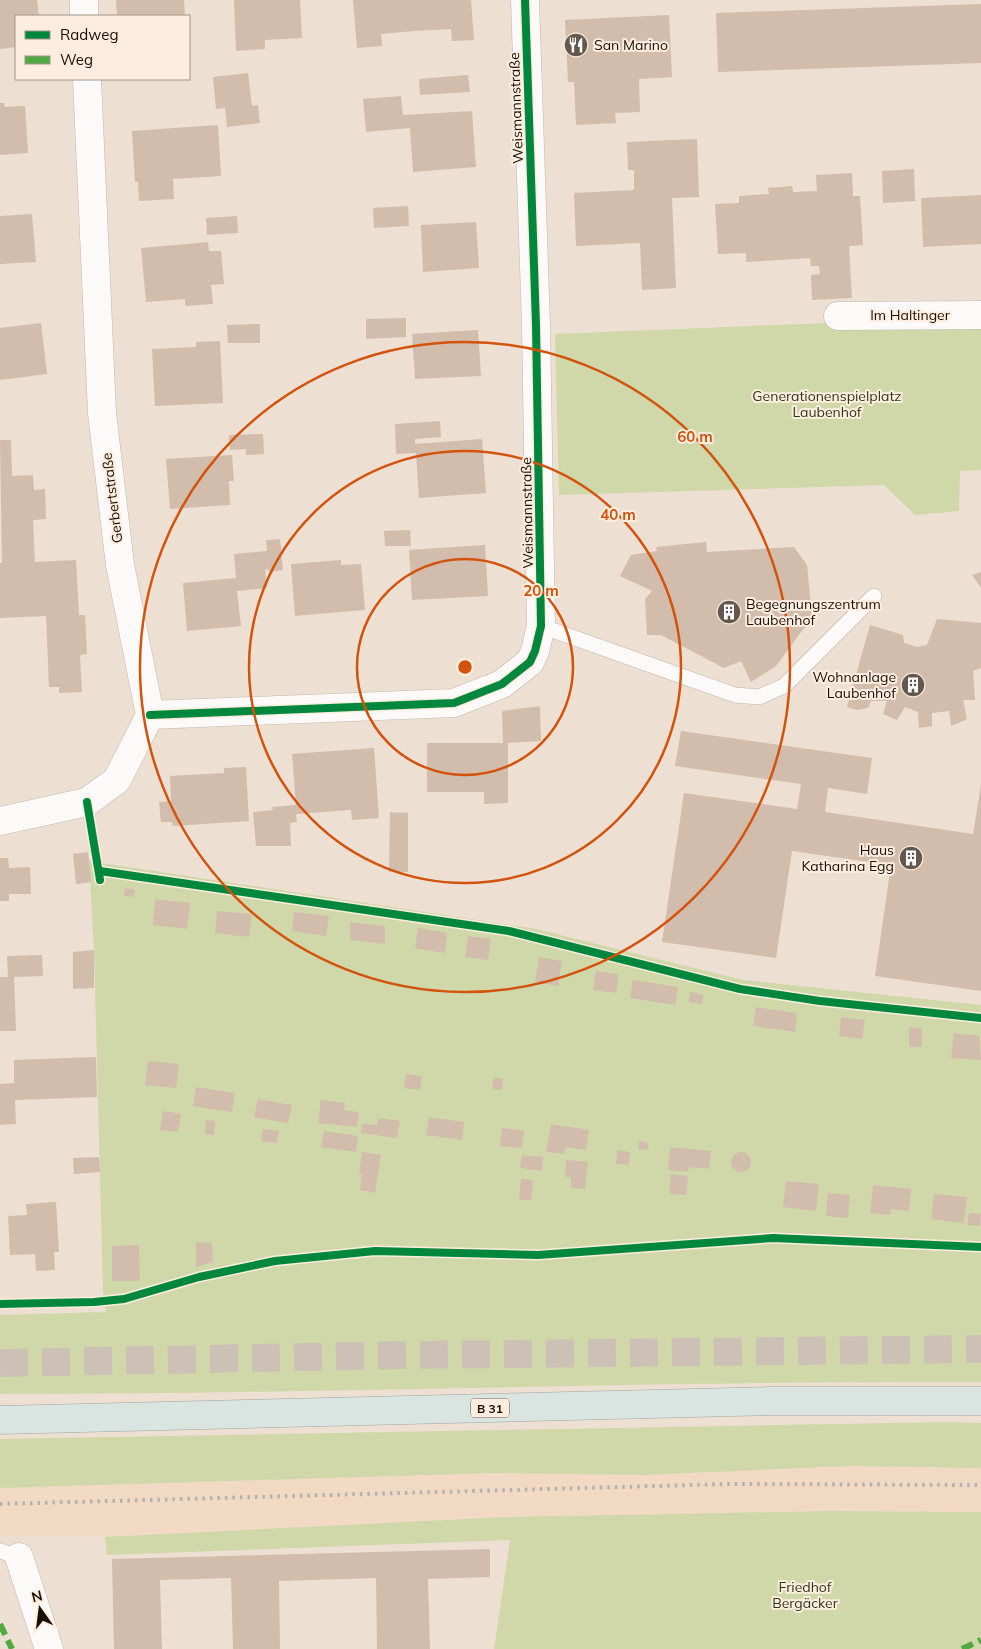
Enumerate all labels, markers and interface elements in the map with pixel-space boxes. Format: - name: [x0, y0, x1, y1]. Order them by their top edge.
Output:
- legend: [15, 15, 190, 80]
- text: Radweg: [60, 25, 118, 44]
- restaurant icon: San Marino: [563, 32, 589, 58]
- place label: San Marino: [594, 36, 668, 54]
- text: Weg: [60, 50, 93, 69]
- street label: Weismannstraße: [505, 52, 527, 164]
- street label: Im Haltinger: [870, 306, 951, 324]
- park label: Generationenspielplatz Laubenhof: [752, 387, 902, 421]
- text: 60 m: [677, 427, 713, 446]
- street label: Gerbertstraße: [98, 452, 126, 544]
- street label: Weismannstraße: [517, 457, 537, 569]
- text: 40 m: [600, 505, 636, 524]
- text: 20 m: [523, 581, 559, 600]
- place label: Begegnungszentrum Laubenhof: [746, 595, 881, 629]
- building icon: Begegnungszentrum Laubenhof: [716, 599, 742, 625]
- centre of rings: [456, 658, 474, 676]
- place label: Wohnanlage Laubenhof: [812, 668, 896, 702]
- building icon: Wohnanlage Laubenhof: [900, 672, 926, 698]
- place label: Haus Katharina Egg: [801, 841, 894, 875]
- building icon: Haus Katharina Egg: [898, 845, 924, 871]
- road number: B 31: [471, 1399, 509, 1418]
- park label: Friedhof Bergäcker: [772, 1578, 839, 1612]
- north arrow: [15, 1584, 65, 1634]
- text: N: [30, 1586, 44, 1606]

